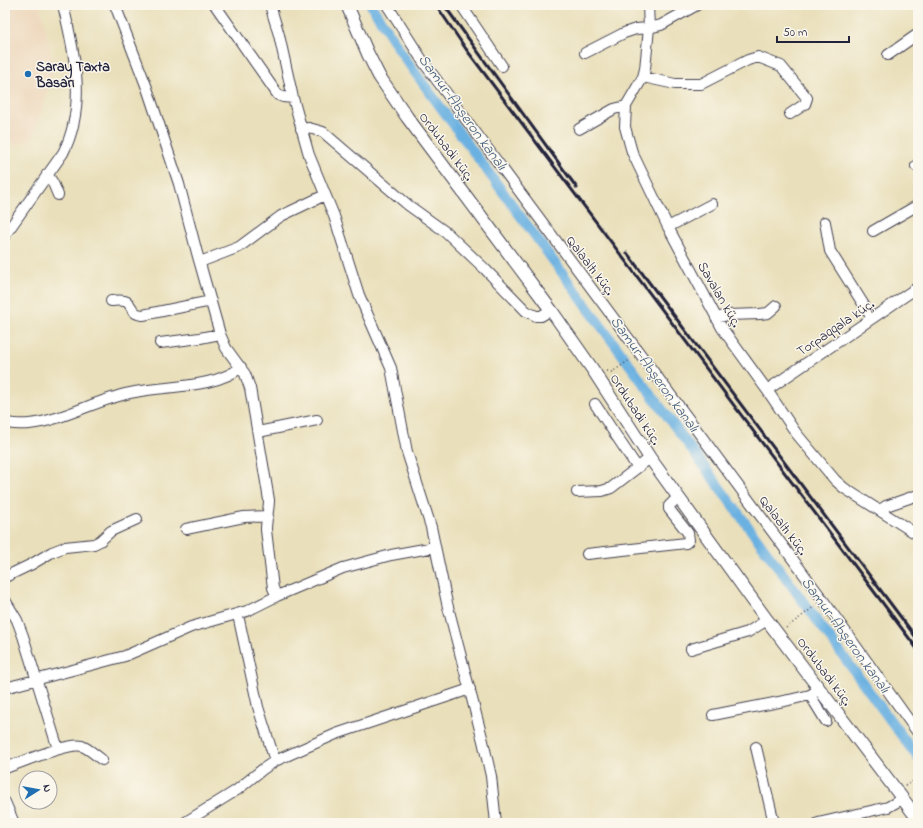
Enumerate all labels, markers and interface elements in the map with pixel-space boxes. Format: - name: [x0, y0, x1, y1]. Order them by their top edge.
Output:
- scale bar: [777, 18, 849, 44]
- text: 50 m: [783, 24, 807, 42]
- water label: Samur-Abşeron kanalı: [413, 50, 512, 175]
- place label: Saray Taxta Basarı: [35, 57, 110, 94]
- marker: Saray Taxta Basarı: [23, 69, 33, 79]
- street label: Ordubadi küç.: [413, 108, 479, 186]
- street label: Qalaaltı küç.: [560, 232, 619, 300]
- street label: Savalan küç.: [691, 258, 746, 332]
- street label: Torpaqqala küç.: [793, 294, 879, 362]
- water label: Samur-Abşeron kanalı: [605, 312, 704, 437]
- street label: Ordubadi küç.: [604, 370, 666, 450]
- street label: Qalaaltı küç.: [753, 492, 812, 560]
- water label: Samur-Abşeron kanalı: [796, 573, 895, 698]
- street label: Ordubadi küç.: [791, 633, 857, 711]
- north arrow: [18, 770, 58, 810]
- text: N: [38, 783, 55, 793]

